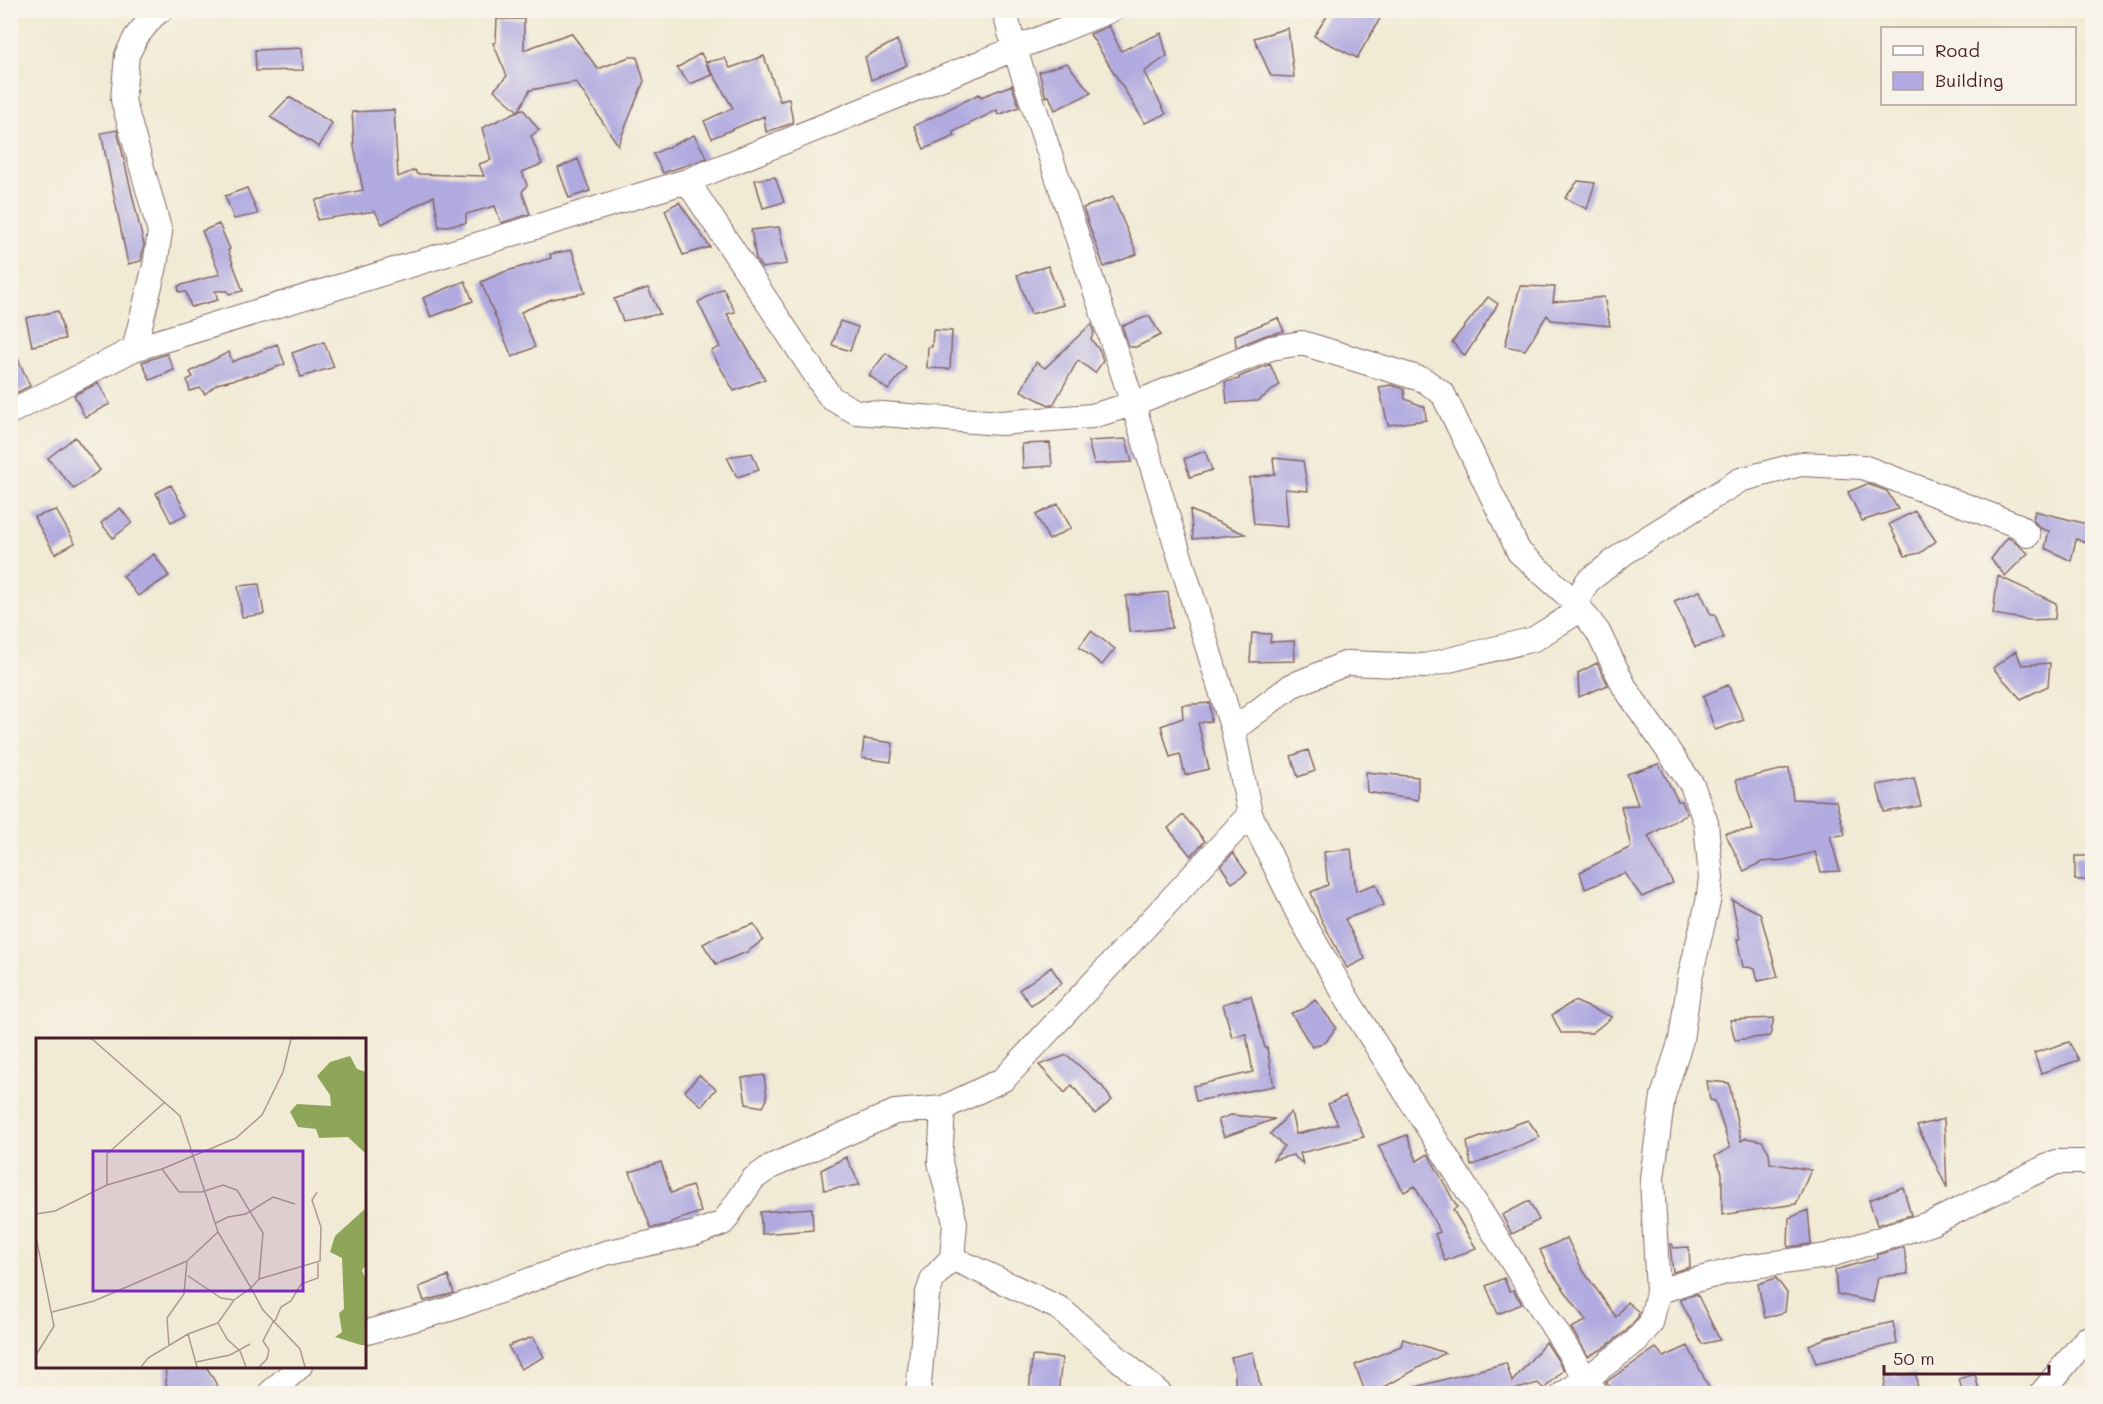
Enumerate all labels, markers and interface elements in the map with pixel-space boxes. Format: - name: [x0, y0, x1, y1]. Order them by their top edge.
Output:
- legend: [1881, 27, 2076, 105]
- text: Road: [1935, 38, 1980, 62]
- text: Building: [1935, 68, 2003, 92]
- inset map: [36, 1038, 366, 1368]
- scale bar: [1884, 1338, 2049, 1376]
- text: 50 m: [1893, 1346, 1935, 1370]

